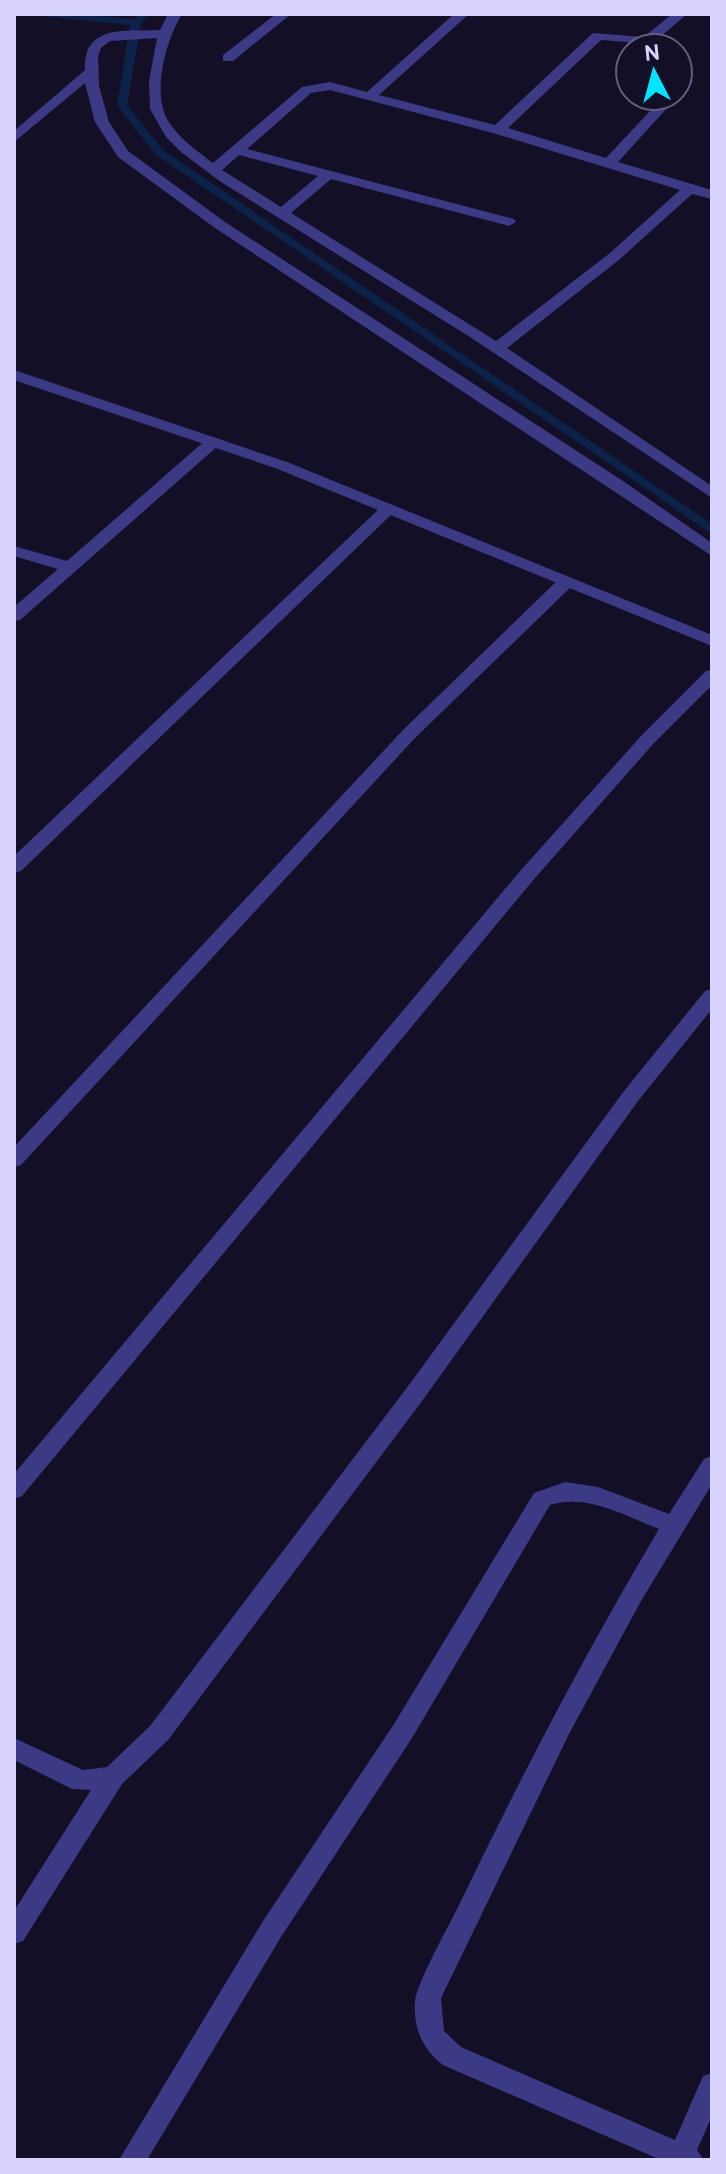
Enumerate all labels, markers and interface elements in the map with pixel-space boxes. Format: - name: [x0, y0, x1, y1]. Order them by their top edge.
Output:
- north arrow: [614, 32, 694, 112]
- text: N: [643, 40, 661, 69]

